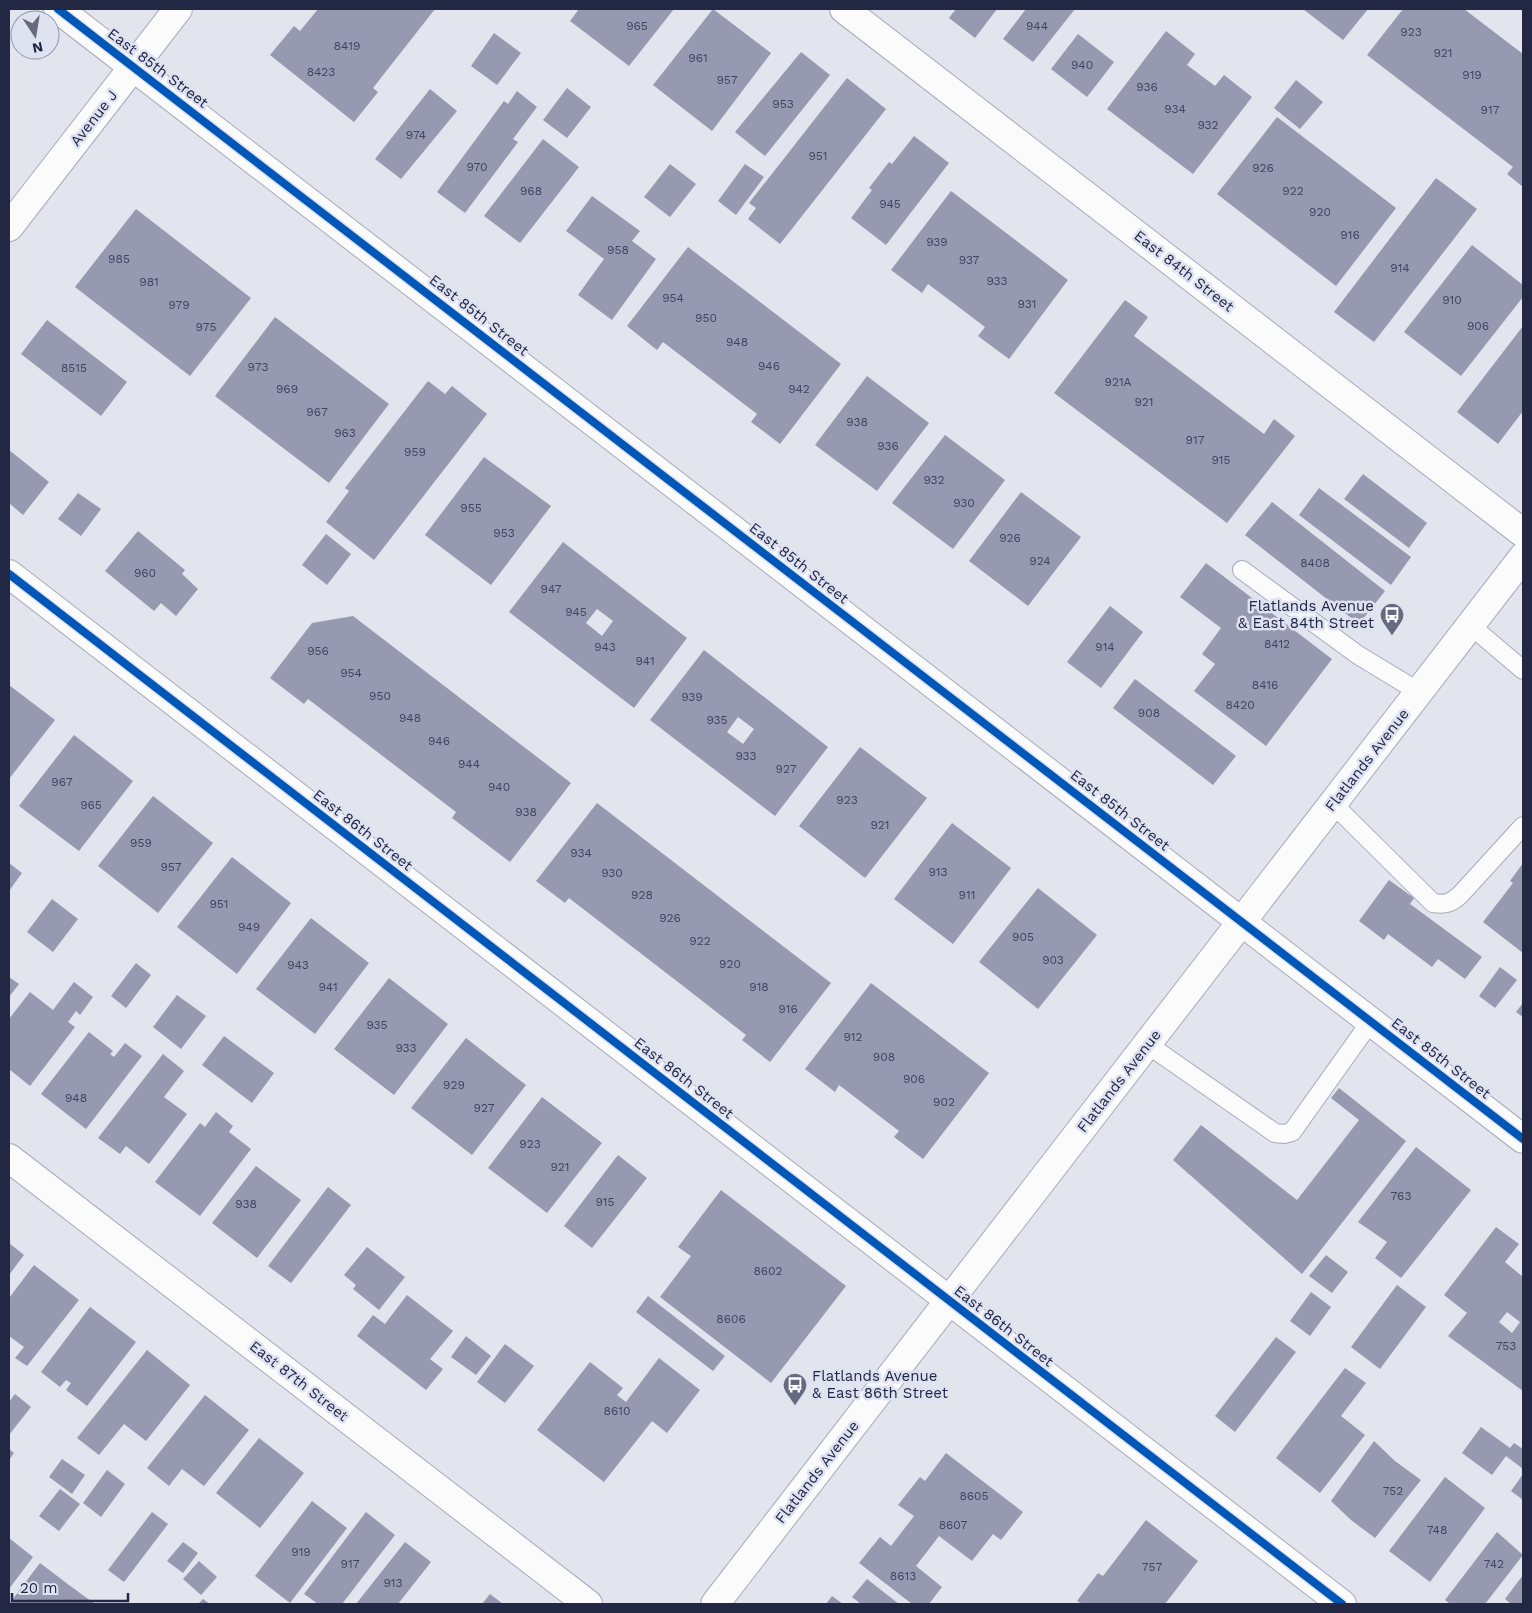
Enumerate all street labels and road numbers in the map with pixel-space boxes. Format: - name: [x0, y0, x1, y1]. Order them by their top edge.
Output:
- street label: East 85th Street: [104, 24, 212, 112]
- street label: Avenue J: [66, 86, 122, 150]
- street label: East 84th Street: [1131, 226, 1238, 316]
- street label: East 85th Street: [426, 271, 533, 360]
- street label: East 85th Street: [746, 519, 853, 608]
- street label: Flatlands Avenue: [1321, 705, 1413, 815]
- street label: East 85th Street: [1067, 766, 1174, 855]
- street label: East 86th Street: [310, 785, 417, 875]
- street label: East 85th Street: [1388, 1014, 1495, 1103]
- street label: Flatlands Avenue: [1073, 1026, 1165, 1136]
- street label: East 86th Street: [631, 1033, 738, 1123]
- street label: East 86th Street: [951, 1281, 1058, 1371]
- street label: East 87th Street: [246, 1337, 352, 1426]
- street label: Flatlands Avenue: [771, 1417, 863, 1527]

